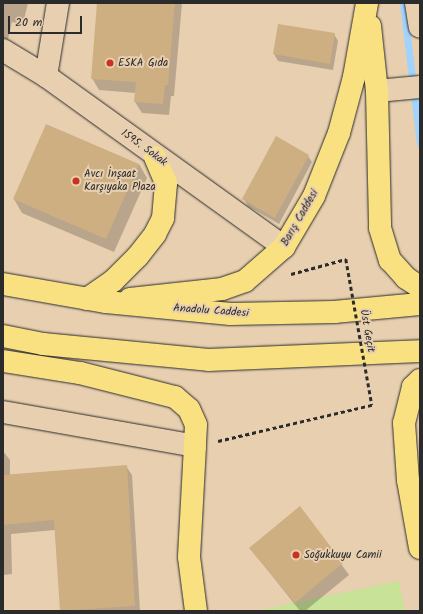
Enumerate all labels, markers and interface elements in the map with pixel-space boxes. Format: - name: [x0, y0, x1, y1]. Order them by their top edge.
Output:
- scale bar: [10, 8, 84, 34]
- text: 20 m: [15, 13, 42, 32]
- place label: ESKA Gıda: [118, 56, 168, 70]
- marker: ESKA Gıda: [105, 58, 115, 68]
- street label: 1595. Sokak: [118, 127, 170, 169]
- place label: Avcı İnşaat Karşıyaka Plaza: [84, 168, 156, 194]
- marker: Avcı İnşaat Karşıyaka Plaza: [71, 176, 81, 186]
- street label: Barış Caddesi: [279, 188, 321, 248]
- street label: Anadolu Caddesi: [173, 302, 249, 320]
- street label: Üst Geçit: [357, 309, 377, 353]
- place label: Soğukkuyu Camii: [304, 548, 382, 562]
- marker: Soğukkuyu Camii: [291, 550, 301, 560]

